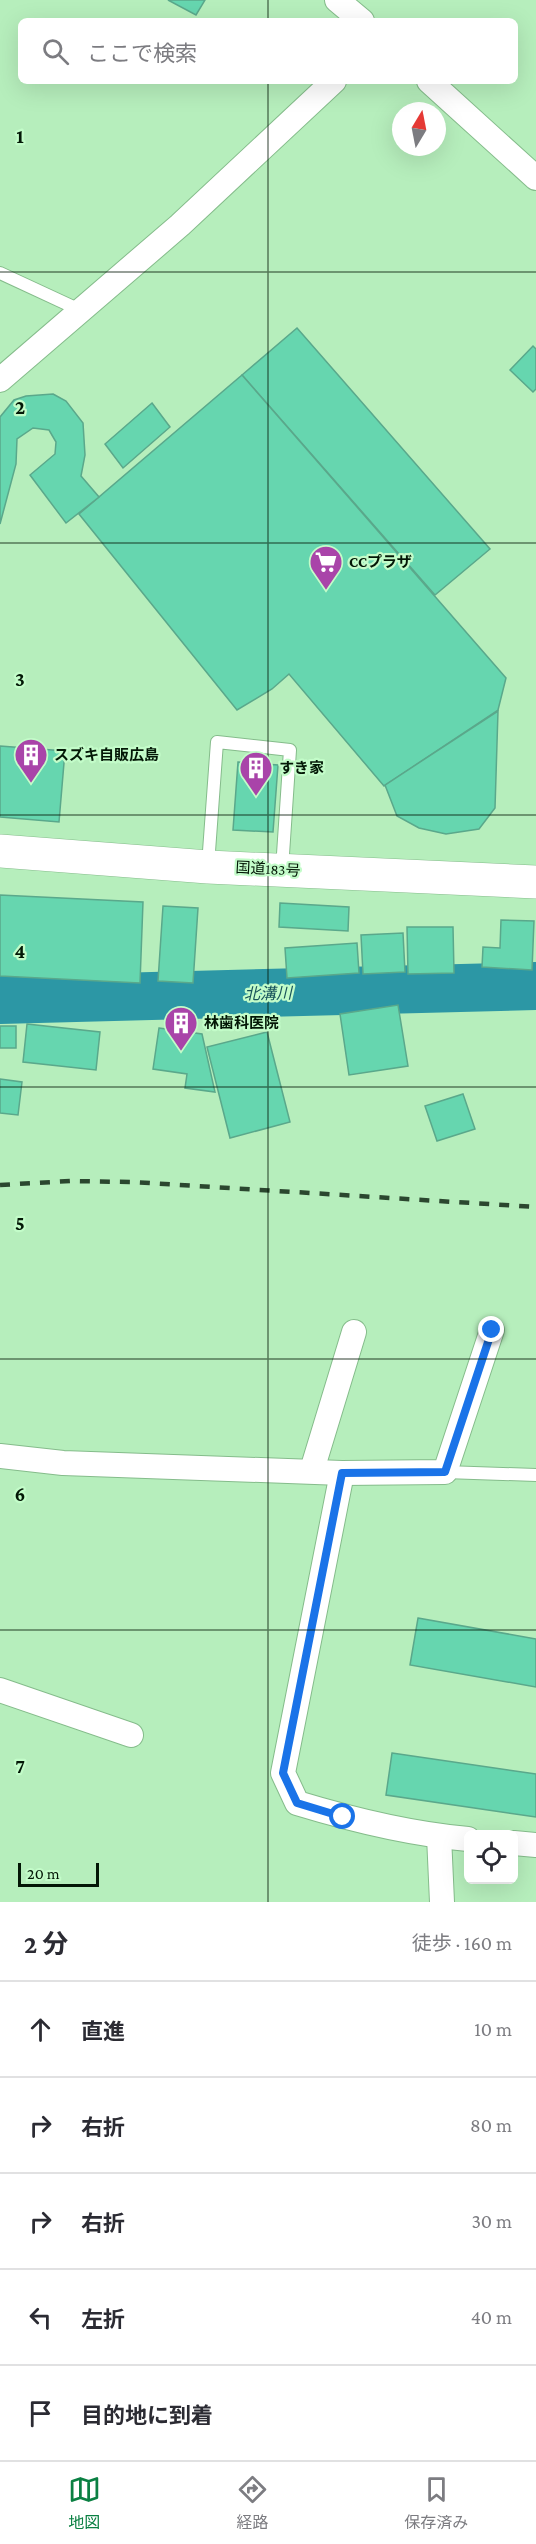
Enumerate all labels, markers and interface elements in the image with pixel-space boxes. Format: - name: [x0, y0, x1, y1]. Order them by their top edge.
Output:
- search box: [18, 18, 518, 84]
- icon: search: [39, 35, 72, 68]
- text: ここで検索: [87, 41, 197, 66]
- north arrow: [392, 102, 446, 156]
- text: 1: [16, 125, 24, 147]
- text: 2: [15, 396, 25, 418]
- supermarket icon: CCプラザ: [308, 544, 344, 591]
- place label: CCプラザ: [349, 554, 412, 570]
- text: 3: [15, 668, 25, 690]
- building icon: スズキ自販広島: [13, 737, 49, 784]
- place label: スズキ自販広島: [54, 746, 159, 763]
- building icon: すき家: [238, 750, 274, 797]
- place label: すき家: [279, 760, 324, 776]
- street label: 国道183号: [235, 859, 301, 879]
- text: 4: [15, 940, 26, 962]
- water label: 北溝川: [244, 985, 294, 1002]
- building icon: 林歯科医院: [163, 1005, 199, 1052]
- place label: 林歯科医院: [204, 1015, 279, 1031]
- text: 5: [15, 1212, 25, 1234]
- route end: [478, 1316, 504, 1342]
- text: 6: [15, 1483, 25, 1505]
- text: 7: [15, 1755, 25, 1777]
- route start: [329, 1803, 355, 1829]
- map controls: [464, 1830, 518, 1884]
- button: locate: [464, 1830, 518, 1884]
- scale bar: [18, 1860, 99, 1888]
- text: 20 m: [27, 1865, 60, 1882]
- text: 2 分: [24, 1930, 68, 1959]
- text: 徒歩 · 160 m: [412, 1932, 512, 1954]
- icon: ahead: [24, 2013, 57, 2046]
- text: 10 m: [474, 2018, 512, 2040]
- text: 直進: [81, 2019, 125, 2044]
- icon: right: [24, 2109, 57, 2142]
- text: 80 m: [470, 2114, 512, 2136]
- text: 右折: [81, 2115, 125, 2140]
- icon: right: [24, 2205, 57, 2238]
- text: 30 m: [471, 2210, 512, 2232]
- text: 右折: [81, 2211, 125, 2236]
- icon: left: [24, 2301, 57, 2334]
- text: 40 m: [471, 2306, 512, 2328]
- text: 左折: [81, 2307, 125, 2332]
- icon: arrive: [24, 2397, 57, 2430]
- text: 目的地に到着: [81, 2403, 213, 2428]
- tab: 地図: [68, 2473, 101, 2533]
- tab: 経路: [236, 2473, 269, 2533]
- tab: 保存済み: [404, 2473, 468, 2533]

